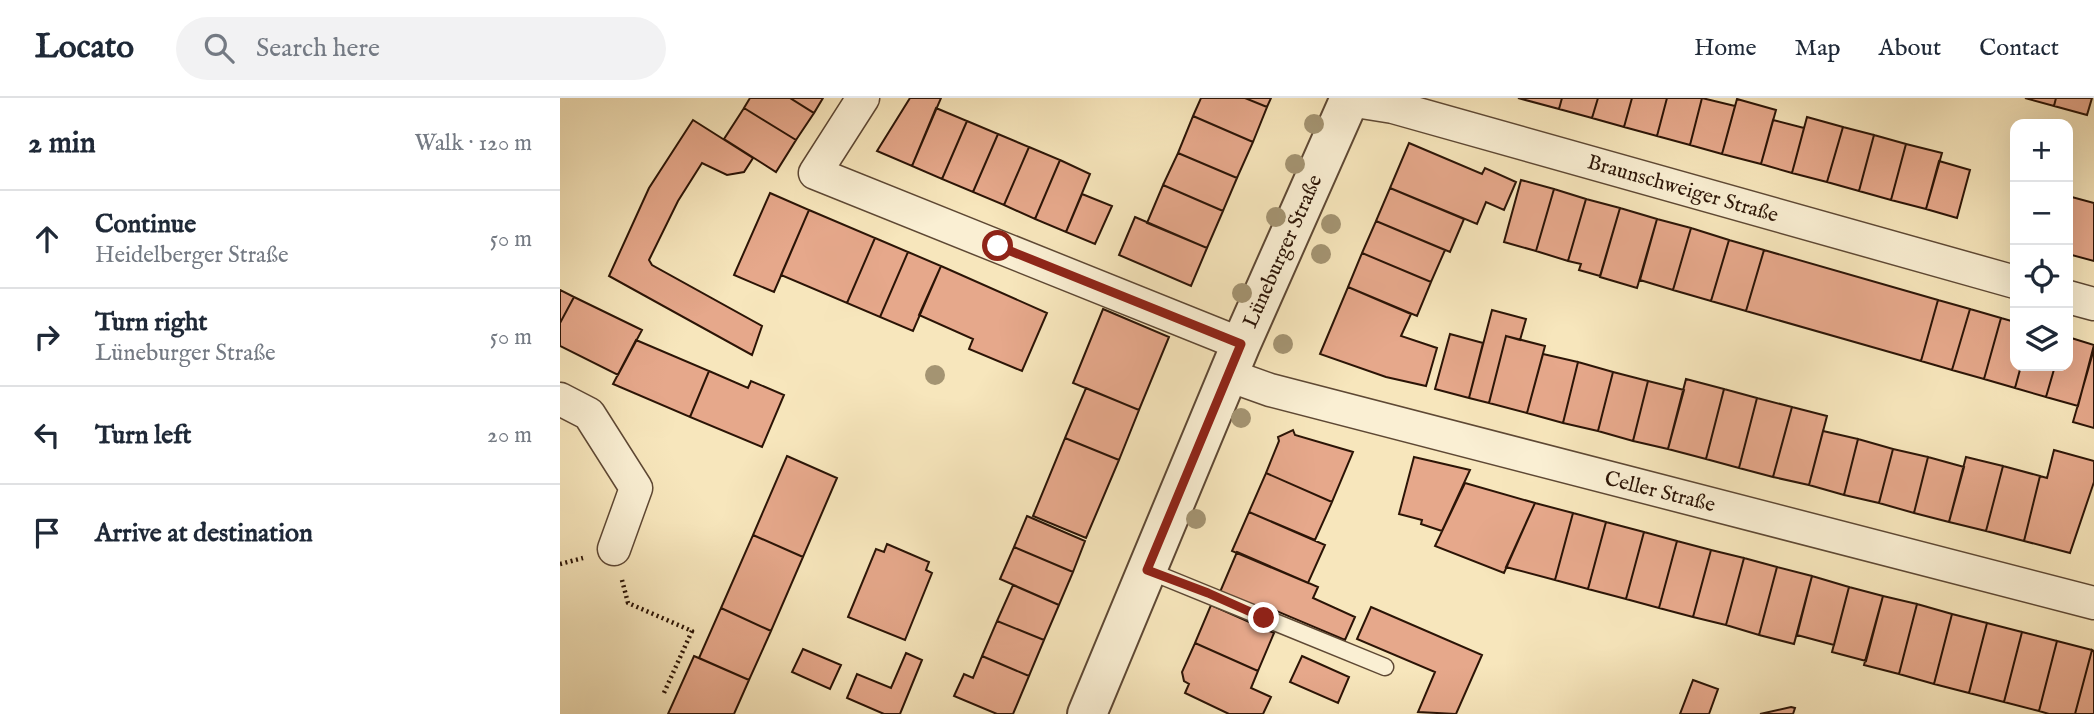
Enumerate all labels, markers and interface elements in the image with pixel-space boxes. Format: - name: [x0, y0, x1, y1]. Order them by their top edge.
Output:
- search box: [176, 17, 666, 80]
- text: Locato: [35, 27, 134, 69]
- icon: search: [200, 29, 238, 67]
- text: Search here: [256, 32, 380, 65]
- text: Home: [1694, 33, 1757, 64]
- text: Map: [1795, 33, 1841, 64]
- text: About: [1879, 33, 1941, 64]
- text: Contact: [1979, 33, 2059, 64]
- map controls: [2010, 119, 2073, 371]
- button: +: [2010, 119, 2073, 182]
- text: 2 min: [28, 125, 96, 163]
- text: Walk · 120 m: [414, 129, 532, 158]
- street label: Braunschweiger Straße: [1584, 149, 1782, 230]
- street label: Lüneburger Straße: [1237, 170, 1329, 332]
- button: −: [2010, 182, 2073, 245]
- text: Continue: [95, 208, 196, 241]
- icon: ahead: [28, 220, 66, 258]
- text: 50 m: [490, 225, 532, 254]
- route start: [982, 230, 1013, 261]
- text: Heidelberger Straße: [95, 241, 288, 270]
- button: locate: [2010, 245, 2073, 308]
- text: Turn right: [95, 306, 208, 339]
- button: layers: [2010, 308, 2073, 371]
- icon: right: [28, 318, 66, 356]
- text: 50 m: [490, 323, 532, 352]
- text: Lüneburger Straße: [95, 339, 276, 368]
- icon: left: [28, 416, 66, 454]
- text: Turn left: [95, 419, 192, 452]
- text: 20 m: [487, 421, 532, 450]
- street label: Celler Straße: [1601, 466, 1718, 519]
- icon: arrive: [28, 514, 66, 552]
- text: Arrive at destination: [95, 517, 313, 550]
- route end: [1248, 602, 1279, 633]

